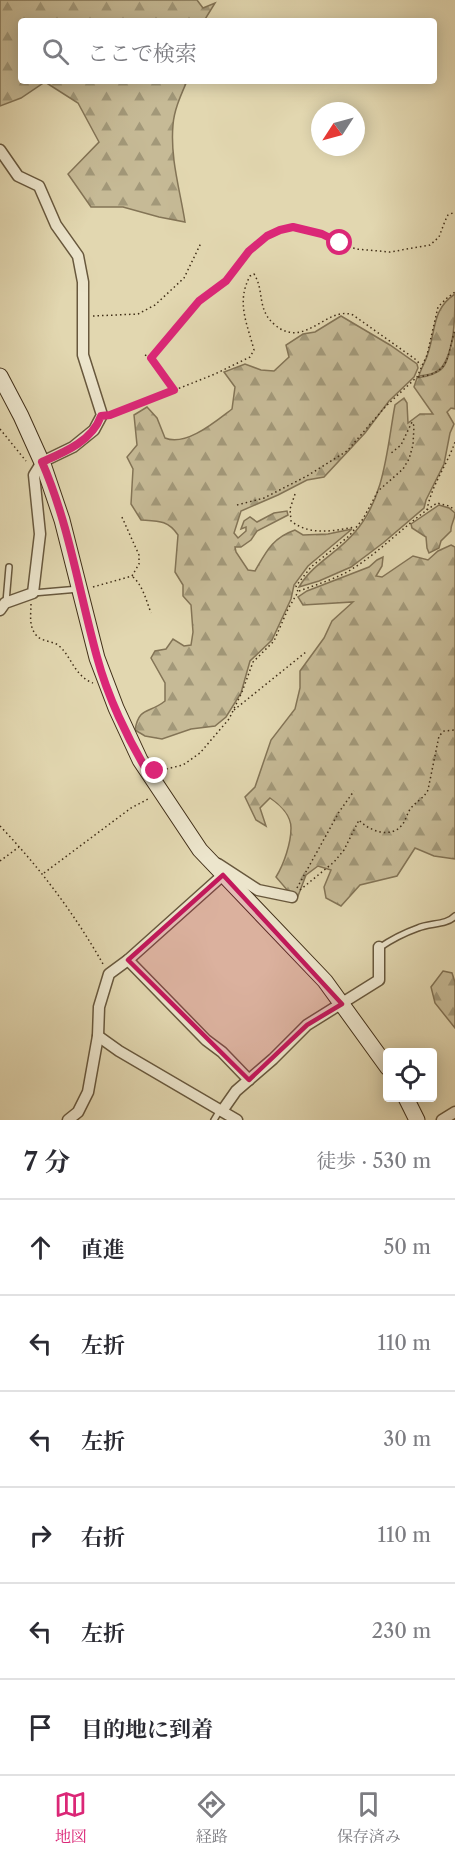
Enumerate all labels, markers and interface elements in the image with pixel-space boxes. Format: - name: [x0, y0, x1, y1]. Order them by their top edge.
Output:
- search box: [18, 18, 437, 84]
- icon: search: [39, 35, 72, 68]
- text: ここで検索: [87, 40, 197, 67]
- north arrow: [311, 102, 365, 156]
- route start: [326, 229, 352, 255]
- route end: [141, 757, 167, 783]
- map controls: [383, 1048, 437, 1102]
- button: locate: [383, 1048, 437, 1102]
- text: 7 分: [24, 1146, 70, 1178]
- text: 徒歩 · 530 m: [316, 1149, 431, 1173]
- icon: ahead: [24, 1231, 57, 1264]
- text: 50 m: [384, 1235, 431, 1259]
- text: 直進: [81, 1236, 125, 1263]
- icon: left: [24, 1327, 57, 1360]
- text: 110 m: [378, 1331, 431, 1355]
- text: 左折: [81, 1332, 125, 1359]
- icon: left: [24, 1423, 57, 1456]
- text: 30 m: [383, 1427, 431, 1451]
- text: 左折: [81, 1428, 125, 1455]
- icon: right: [24, 1519, 57, 1552]
- text: 110 m: [378, 1523, 431, 1547]
- text: 右折: [81, 1524, 125, 1551]
- icon: left: [24, 1615, 57, 1648]
- text: 230 m: [372, 1619, 431, 1643]
- text: 左折: [81, 1620, 125, 1647]
- icon: arrive: [24, 1711, 57, 1744]
- text: 目的地に到着: [81, 1716, 213, 1743]
- tab: 地図: [54, 1788, 87, 1847]
- tab: 経路: [195, 1788, 228, 1847]
- tab: 保存済み: [337, 1788, 401, 1847]

